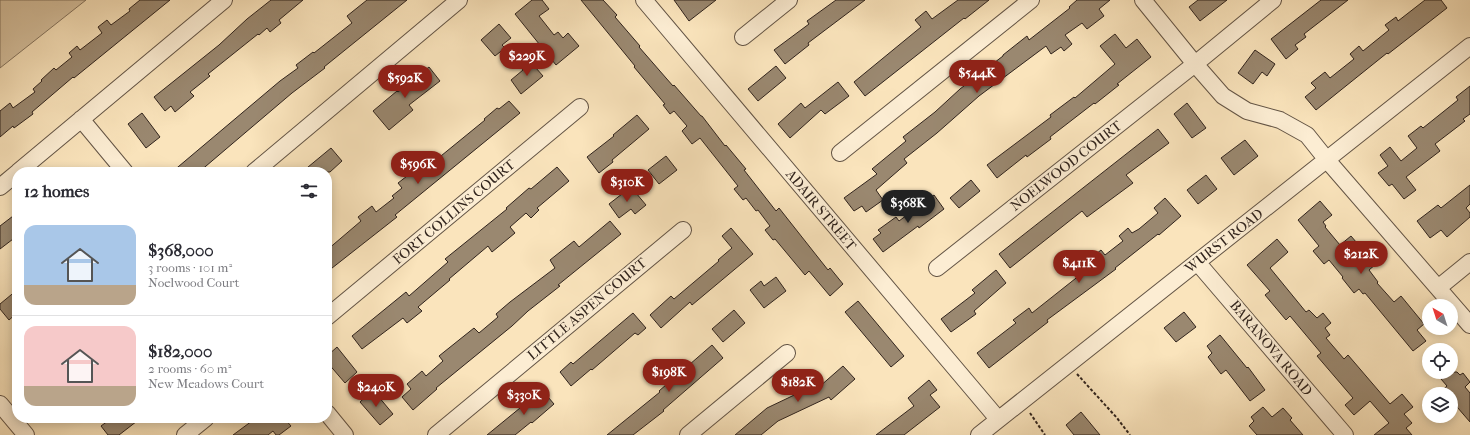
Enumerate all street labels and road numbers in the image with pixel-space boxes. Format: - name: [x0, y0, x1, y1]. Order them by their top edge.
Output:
- street label: NOELWOOD COURT: [1007, 117, 1126, 215]
- street label: FORT COLLINS COURT: [389, 156, 519, 268]
- street label: ADAIR STREET: [782, 165, 860, 254]
- street label: WURST ROAD: [1181, 205, 1267, 277]
- street label: LITTLE ASPEN COURT: [524, 254, 650, 364]
- street label: BARANOVA ROAD: [1226, 297, 1316, 399]

